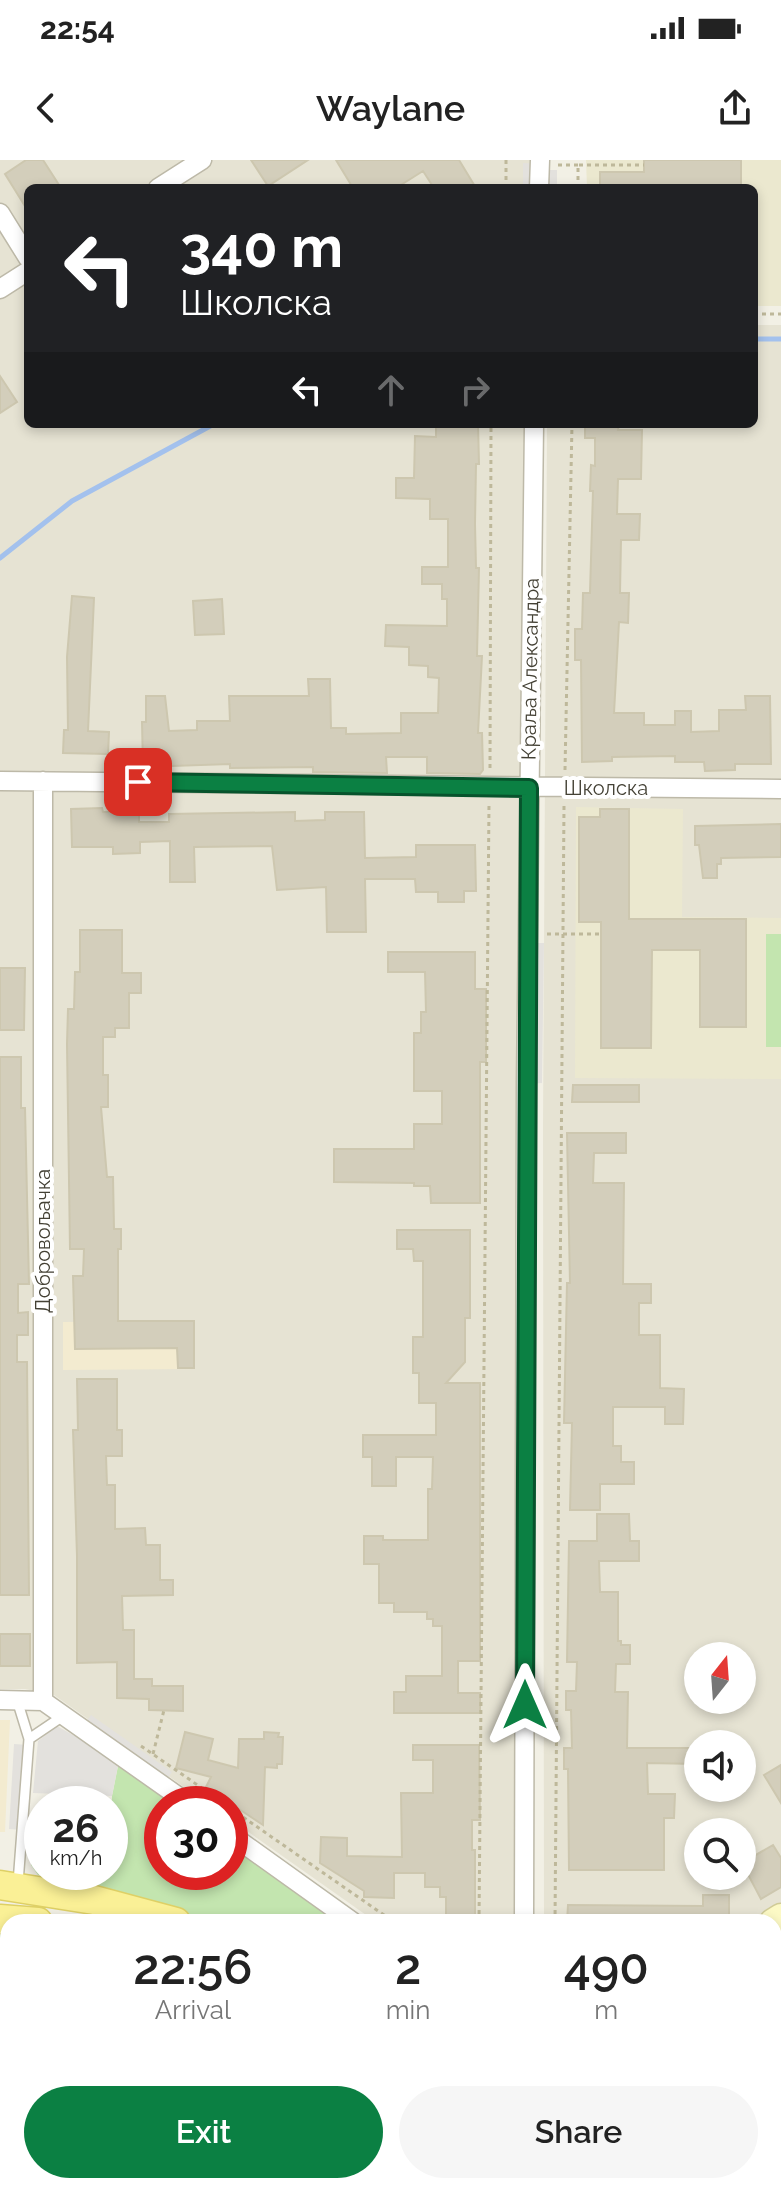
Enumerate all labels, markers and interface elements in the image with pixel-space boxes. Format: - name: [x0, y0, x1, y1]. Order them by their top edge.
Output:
- text: 22:54: [40, 11, 115, 46]
- icon: back: [24, 86, 68, 130]
- icon: share: [713, 86, 757, 130]
- text: Waylane: [316, 87, 465, 129]
- text: 340 m: [180, 214, 343, 280]
- icon: left: [48, 216, 152, 320]
- text: Школска: [180, 281, 332, 323]
- icon: left: [285, 368, 329, 412]
- icon: ahead: [369, 368, 413, 412]
- icon: right: [453, 368, 497, 412]
- street label: Краља Александра: [516, 578, 544, 760]
- pin: [104, 748, 172, 816]
- icon: arrive: [116, 760, 160, 804]
- street label: Школска: [564, 776, 648, 800]
- street label: Добровољачка: [31, 1169, 55, 1313]
- north arrow: [684, 1642, 756, 1714]
- map controls: [684, 1642, 756, 1890]
- position arrow: [483, 1663, 567, 1747]
- button: sound: [684, 1730, 756, 1802]
- speed limit sign: 30: [144, 1786, 248, 1890]
- text: 26: [53, 1804, 99, 1851]
- button: search: [684, 1818, 756, 1890]
- text: km/h: [50, 1846, 102, 1870]
- text: 22:56: [133, 1939, 252, 1995]
- text: 2: [395, 1939, 421, 1995]
- text: 490: [564, 1939, 649, 1995]
- text: Arrival: [155, 1995, 231, 2025]
- text: min: [386, 1995, 430, 2025]
- text: m: [594, 1995, 618, 2025]
- button: Exit: [24, 2086, 383, 2178]
- button: Share: [399, 2086, 758, 2178]

